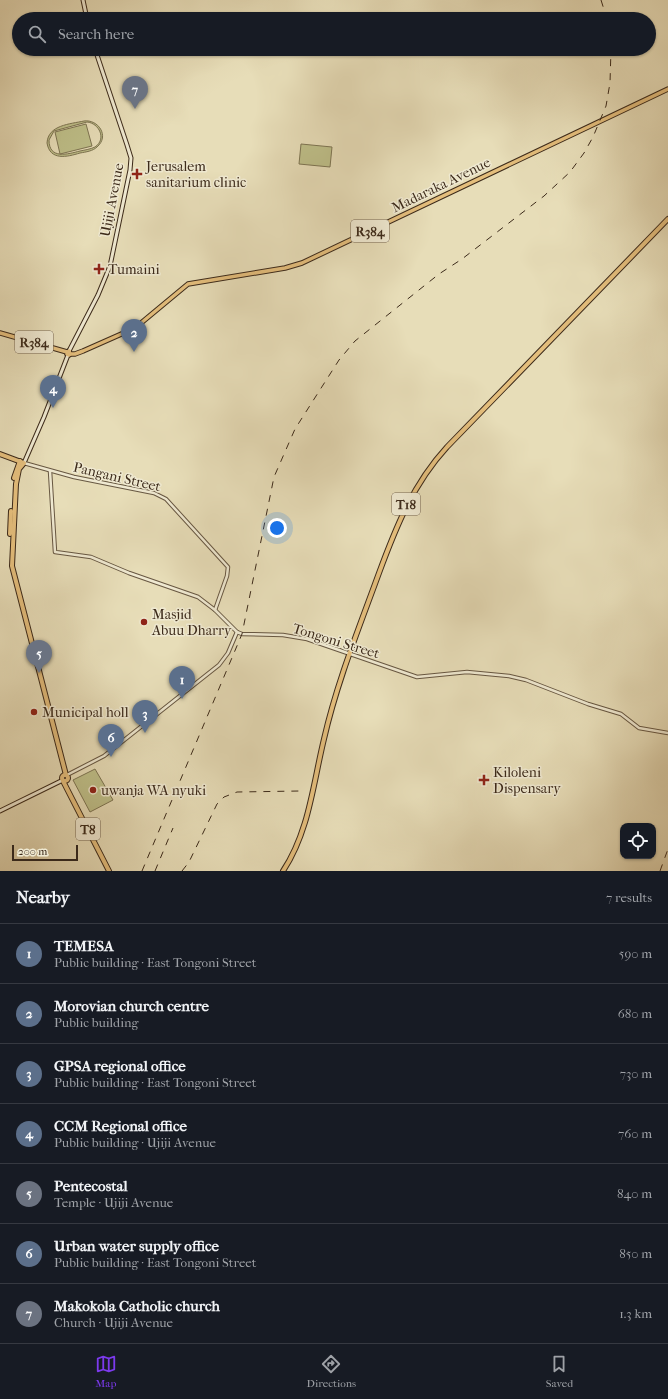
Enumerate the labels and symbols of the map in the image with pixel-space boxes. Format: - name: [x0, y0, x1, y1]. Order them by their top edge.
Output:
- pin: 7: [122, 76, 148, 109]
- street label: Madaraka Avenue: [389, 154, 493, 216]
- place label: Jerusalem sanitarium clinic: [145, 158, 246, 191]
- street label: Ujiji Avenue: [97, 162, 127, 238]
- marker: Jerusalem sanitarium clinic: [131, 168, 143, 180]
- road number: R384: [351, 220, 389, 242]
- place label: Tumaini: [108, 261, 160, 278]
- marker: Tumaini: [93, 263, 105, 275]
- pin: 2: [121, 319, 147, 352]
- road number: R384: [15, 331, 53, 353]
- pin: 4: [40, 375, 66, 408]
- street label: Pangani Street: [72, 459, 162, 495]
- road number: T18: [392, 493, 420, 515]
- your location: [267, 518, 287, 538]
- place label: Masjid Abuu Dharry: [151, 606, 232, 639]
- marker: Masjid Abuu Dharry: [139, 617, 149, 627]
- street label: Tongoni Street: [291, 620, 381, 662]
- pin: 5: [26, 640, 52, 673]
- pin: 1: [169, 666, 195, 699]
- pin: 3: [132, 700, 158, 733]
- place label: Municipal holl: [42, 704, 129, 721]
- marker: Municipal holl: [29, 707, 39, 717]
- pin: 6: [98, 724, 124, 757]
- place label: Kiloleni Dispensary: [493, 764, 561, 797]
- marker: Kiloleni Dispensary: [478, 774, 490, 786]
- place label: uwanja WA nyuki: [100, 782, 206, 799]
- marker: uwanja WA nyuki: [88, 785, 98, 795]
- road number: T8: [76, 818, 100, 840]
- scale bar: [12, 843, 78, 862]

